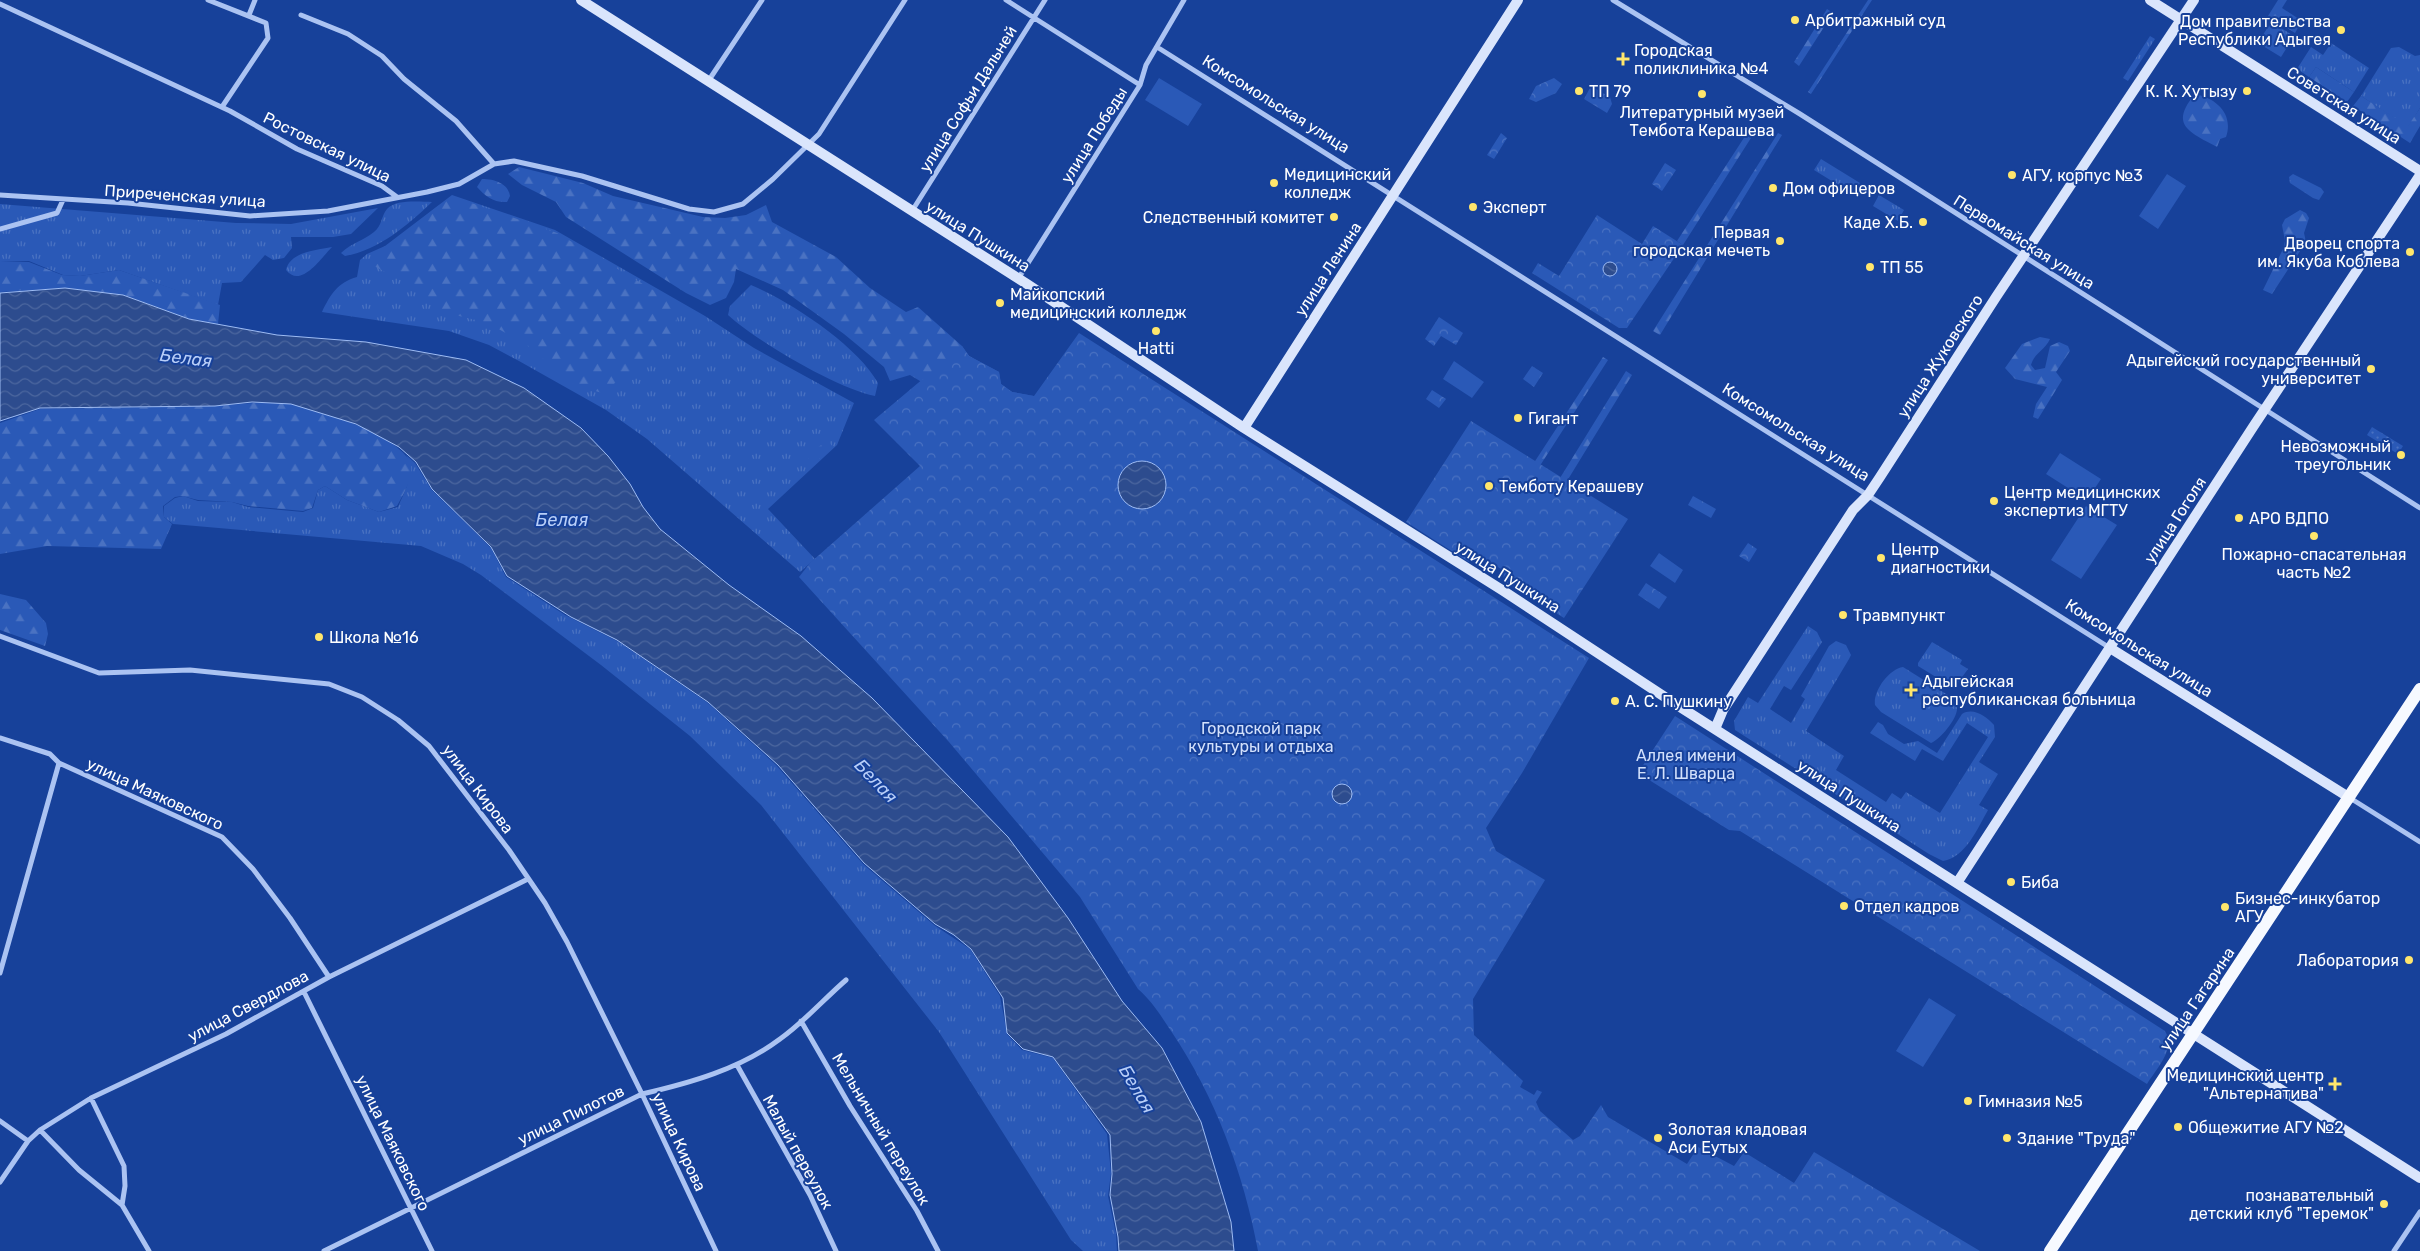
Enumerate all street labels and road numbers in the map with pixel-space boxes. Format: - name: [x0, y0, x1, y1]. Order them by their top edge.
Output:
- street label: улица Софьи Дальней: [915, 22, 1021, 176]
- street label: Комсомольская улица: [1199, 51, 1353, 157]
- street label: Советская улица: [2283, 62, 2405, 148]
- street label: улица Победы: [1057, 83, 1131, 187]
- street label: Ростовская улица: [260, 108, 394, 186]
- street label: Приреченская улица: [104, 181, 266, 211]
- street label: Первомайская улица: [1950, 191, 2098, 293]
- street label: улица Пушкина: [922, 196, 1034, 276]
- street label: улица Ленина: [1291, 218, 1365, 320]
- street label: улица Жуковского: [1893, 291, 1987, 421]
- street label: Комсомольская улица: [1719, 379, 1873, 485]
- street label: улица Гоголя: [2140, 473, 2210, 567]
- street label: улица Пушкина: [1452, 537, 1564, 617]
- street label: Комсомольская улица: [2062, 595, 2216, 701]
- street label: улица Кирова: [438, 741, 518, 837]
- street label: улица Маяковского: [84, 754, 226, 834]
- street label: улица Пушкина: [1794, 755, 1904, 837]
- street label: улица Гагарина: [2155, 944, 2239, 1054]
- street label: улица Свердлова: [184, 966, 312, 1046]
- street label: Мельничный переулок: [828, 1050, 934, 1209]
- street label: улица Маяковского: [352, 1072, 434, 1214]
- street label: улица Пилотов: [515, 1081, 627, 1149]
- street label: улица Кирова: [648, 1090, 710, 1194]
- street label: Малый переулок: [759, 1092, 837, 1213]

